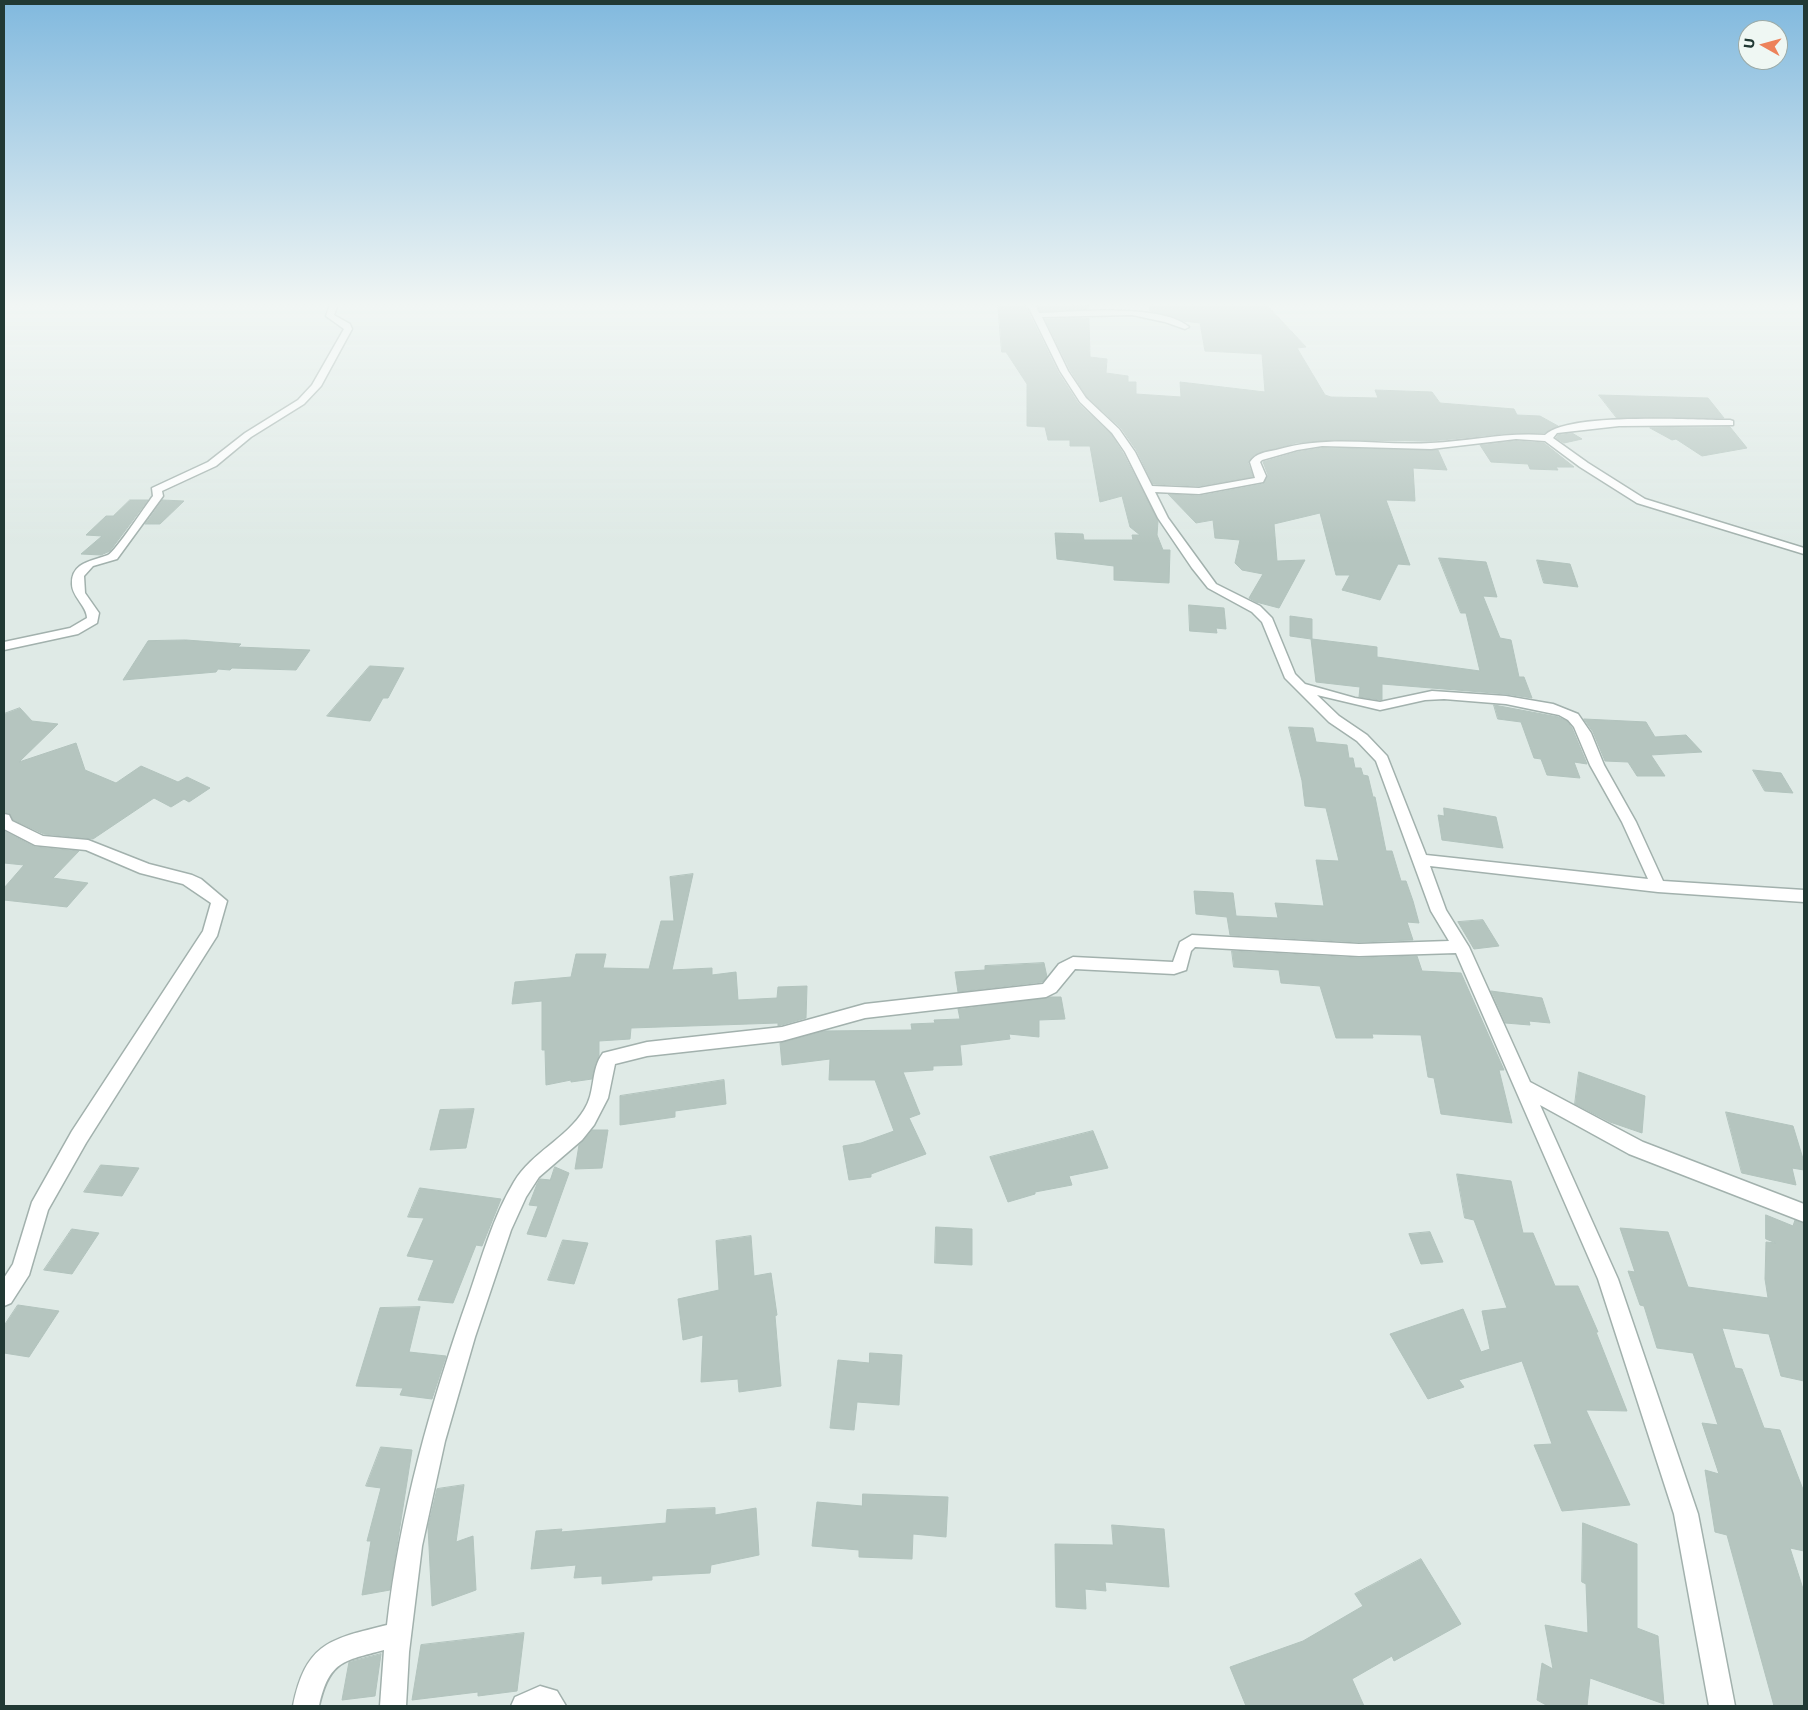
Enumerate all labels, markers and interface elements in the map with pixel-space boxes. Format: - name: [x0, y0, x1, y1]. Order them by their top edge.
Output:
- north arrow: [1738, 20, 1788, 70]
- text: U: [1740, 37, 1758, 49]

